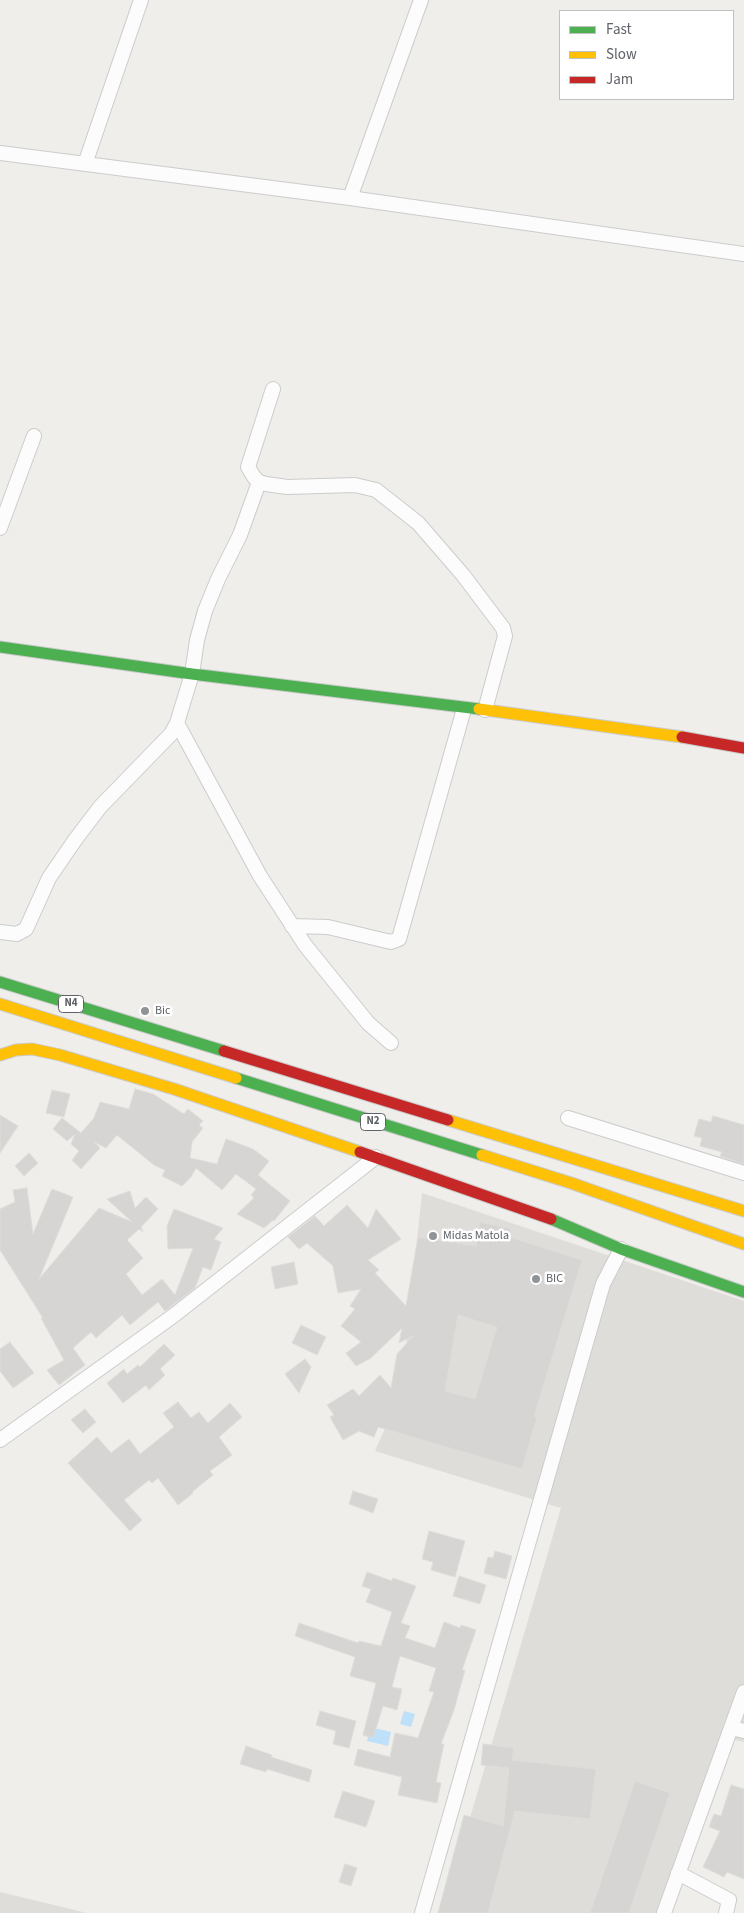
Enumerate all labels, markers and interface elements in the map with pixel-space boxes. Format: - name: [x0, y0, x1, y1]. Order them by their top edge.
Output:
- legend: [559, 10, 734, 100]
- text: Fast: [606, 19, 632, 40]
- text: Slow: [606, 44, 637, 65]
- text: Jam: [606, 69, 633, 90]
- road number: N4: [58, 996, 84, 1012]
- place label: Bic: [155, 1004, 170, 1018]
- marker: Bic: [139, 1005, 151, 1017]
- road number: N2: [360, 1114, 386, 1130]
- place label: Midas Matola: [443, 1229, 509, 1243]
- marker: Midas Matola: [427, 1230, 439, 1242]
- place label: BIC: [546, 1272, 563, 1286]
- marker: BIC: [530, 1273, 542, 1285]

